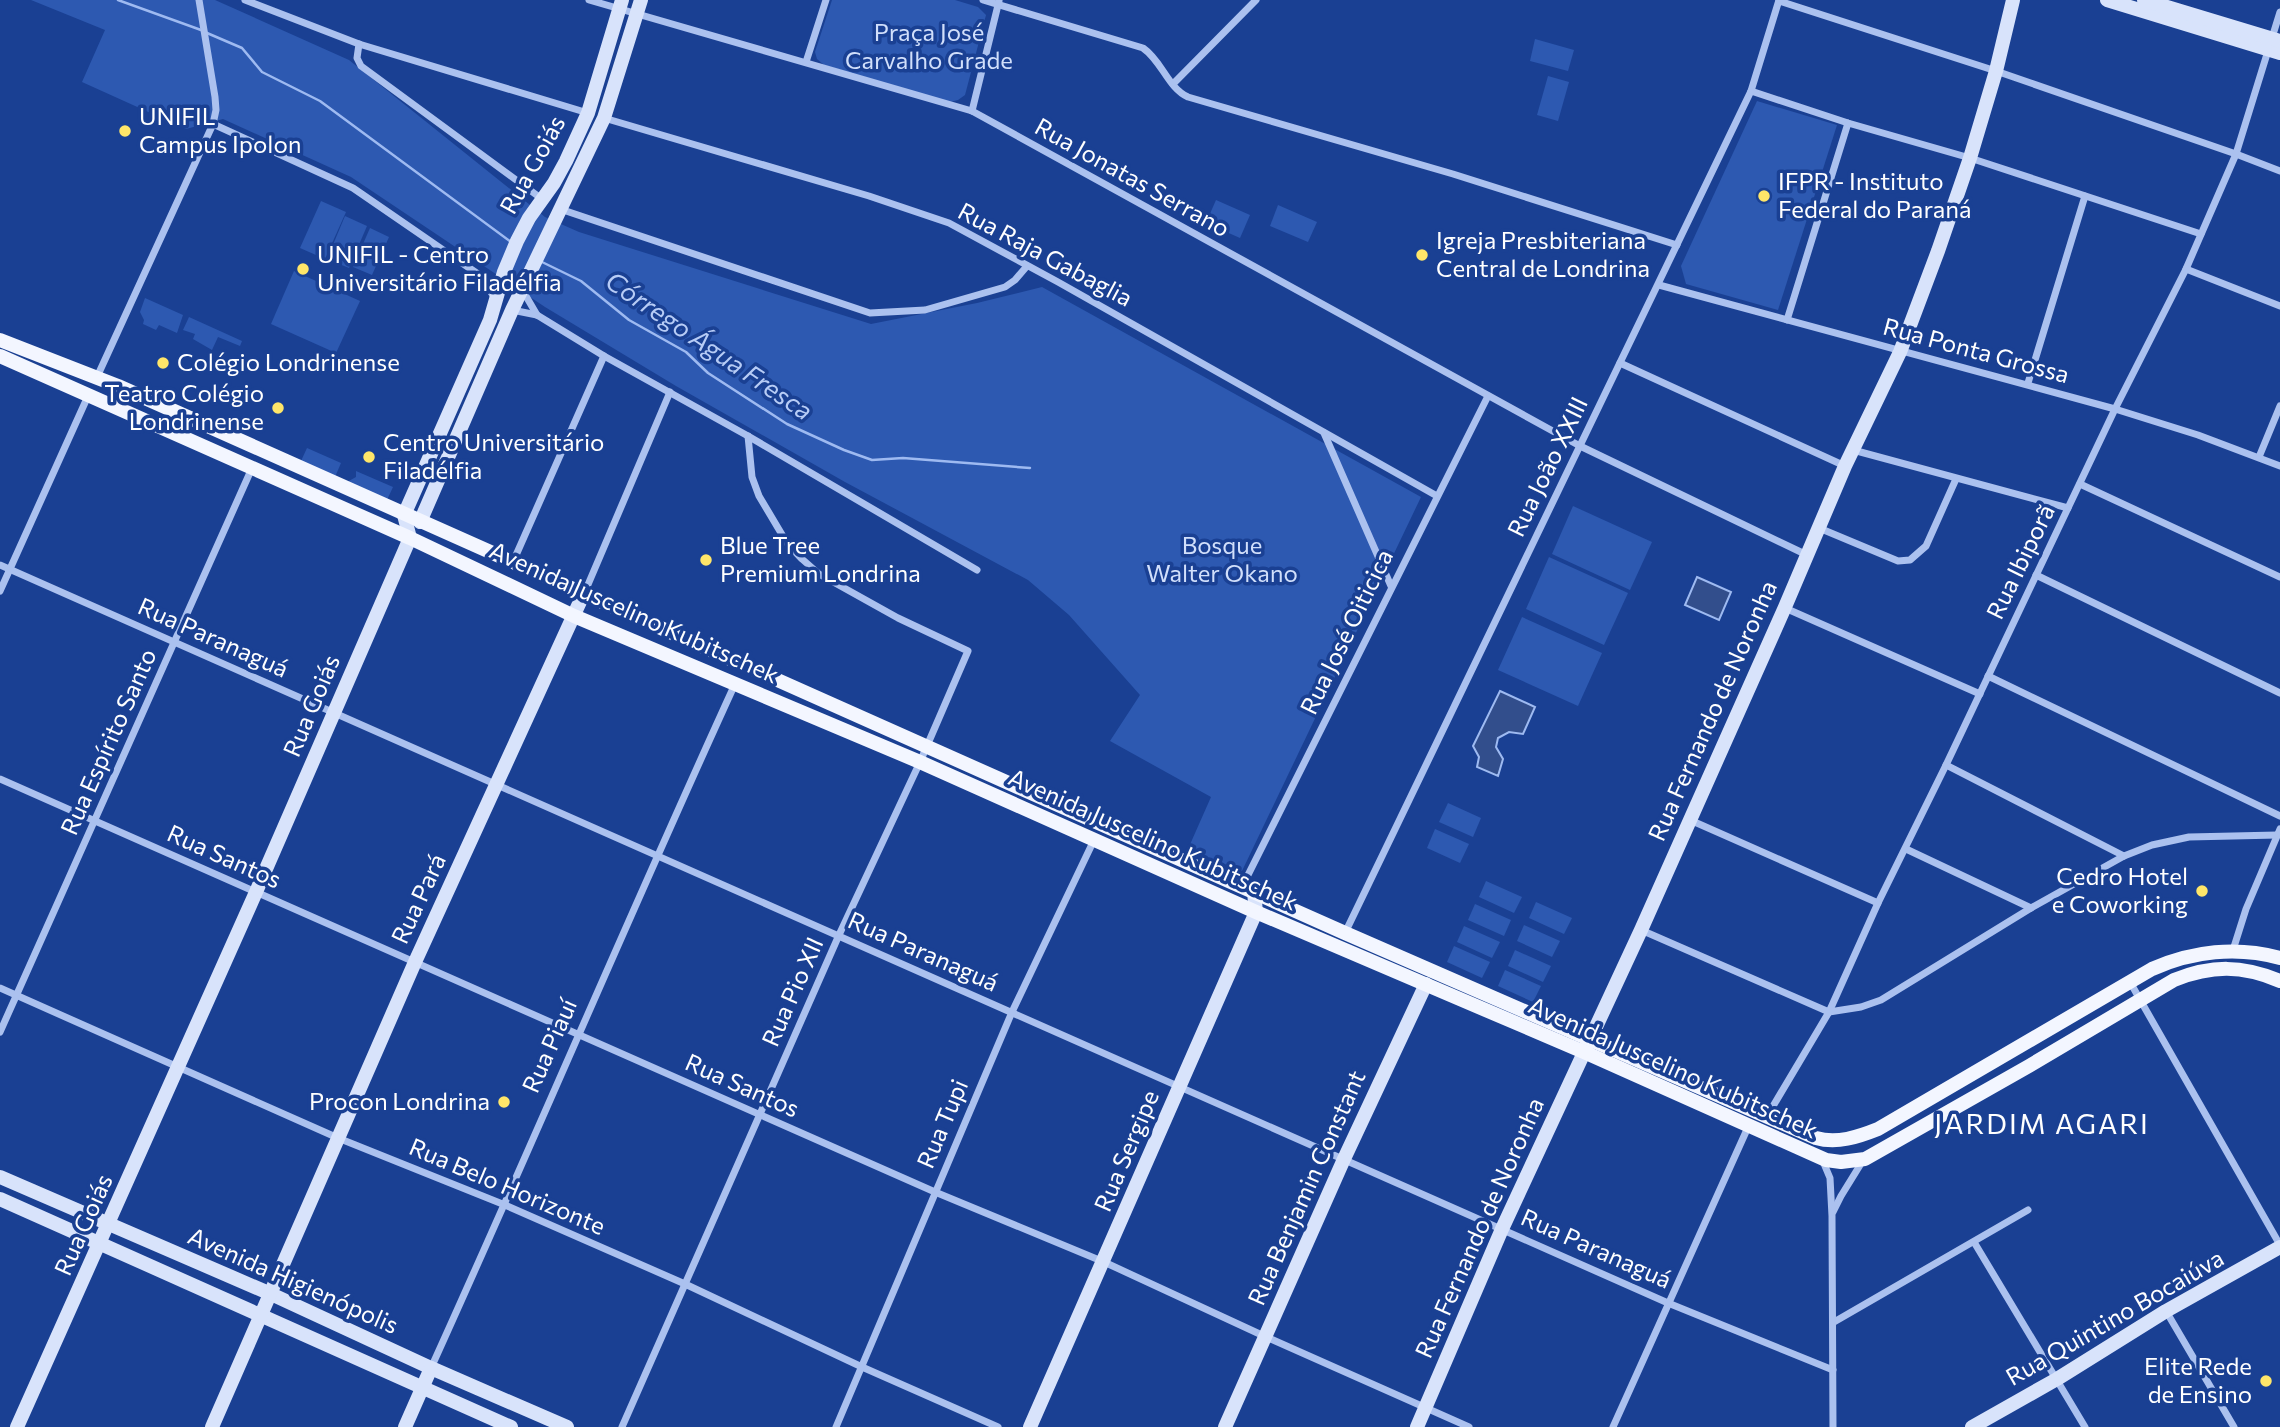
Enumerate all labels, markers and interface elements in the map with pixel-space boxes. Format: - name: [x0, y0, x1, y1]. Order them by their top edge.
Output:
- park label: Praça José Carvalho Grade: [845, 17, 1013, 74]
- place label: UNIFIL Campus Ipolon: [139, 101, 301, 158]
- street label: Rua Goiás: [493, 110, 571, 219]
- street label: Rua Jonatas Serrano: [1030, 111, 1235, 242]
- marker: UNIFIL Campus Ipolon: [117, 123, 133, 139]
- place label: IFPR - Instituto Federal do Paraná: [1778, 166, 1972, 223]
- marker: IFPR - Instituto Federal do Paraná: [1756, 188, 1772, 204]
- street label: Rua Raja Gabaglia: [954, 196, 1138, 312]
- place label: Igreja Presbiteriana Central de Londrina: [1436, 225, 1650, 282]
- place label: UNIFIL - Centro Universitário Filadélfia: [317, 239, 562, 296]
- marker: Igreja Presbiteriana Central de Londrina: [1414, 247, 1430, 263]
- marker: UNIFIL - Centro Universitário Filadélfia: [295, 261, 311, 277]
- water label: Córrego Água Fresca: [601, 264, 819, 425]
- street label: Rua Ponta Grossa: [1880, 311, 2073, 388]
- place label: Colégio Londrinense: [177, 347, 400, 376]
- marker: Colégio Londrinense: [155, 355, 171, 371]
- place label: Teatro Colégio Londrinense: [104, 378, 264, 435]
- street label: Rua João XXIII: [1500, 392, 1593, 541]
- marker: Teatro Colégio Londrinense: [270, 400, 286, 416]
- place label: Centro Universitário Filadélfia: [383, 427, 604, 484]
- marker: Centro Universitário Filadélfia: [361, 449, 377, 465]
- street label: Rua Ibiporã: [1979, 499, 2060, 623]
- place label: Blue Tree Premium Londrina: [720, 530, 921, 587]
- park label: Bosque Walter Okano: [1146, 530, 1298, 587]
- street label: Avenida Juscelino Kubitschek: [485, 535, 784, 689]
- street label: Rua José Oiticica: [1293, 544, 1398, 719]
- marker: Blue Tree Premium Londrina: [698, 552, 714, 568]
- street label: Rua Fernando de Noronha: [1641, 576, 1782, 845]
- street label: Rua Paranaguá: [134, 591, 293, 683]
- street label: Rua Espírito Santo: [54, 644, 162, 839]
- street label: Rua Goiás: [276, 650, 345, 761]
- street label: Avenida Juscelino Kubitschek: [1004, 762, 1303, 916]
- street label: Rua Santos: [163, 818, 286, 894]
- street label: Rua Pará: [384, 849, 451, 948]
- place label: Cedro Hotel e Coworking: [2052, 861, 2188, 918]
- marker: Cedro Hotel e Coworking: [2194, 883, 2210, 899]
- street label: Rua Paranaguá: [844, 905, 1003, 997]
- street label: Rua Pio XII: [755, 932, 829, 1050]
- street label: Avenida Juscelino Kubitschek: [1524, 990, 1823, 1144]
- street label: Rua Piauí: [515, 993, 583, 1097]
- street label: Rua Santos: [681, 1047, 804, 1123]
- street label: Rua Benjamin Constant: [1241, 1065, 1371, 1309]
- street label: Rua Tupi: [910, 1075, 973, 1172]
- street label: Rua Sergipe: [1087, 1085, 1164, 1215]
- place label: Procon Londrina: [309, 1086, 490, 1115]
- street label: Rua Fernando de Noronha: [1408, 1093, 1549, 1362]
- marker: Procon Londrina: [496, 1094, 512, 1110]
- district label: JARDIM AGARI: [1934, 1106, 2150, 1140]
- street label: Rua Belo Horizonte: [405, 1131, 610, 1240]
- street label: Rua Goiás: [47, 1169, 118, 1280]
- street label: Rua Paranaguá: [1517, 1202, 1676, 1294]
- street label: Avenida Higienópolis: [184, 1220, 403, 1339]
- street label: Rua Quintino Bocaiúva: [2000, 1242, 2228, 1391]
- place label: Elite Rede de Ensino: [2144, 1351, 2252, 1408]
- marker: Elite Rede de Ensino: [2258, 1373, 2274, 1389]

